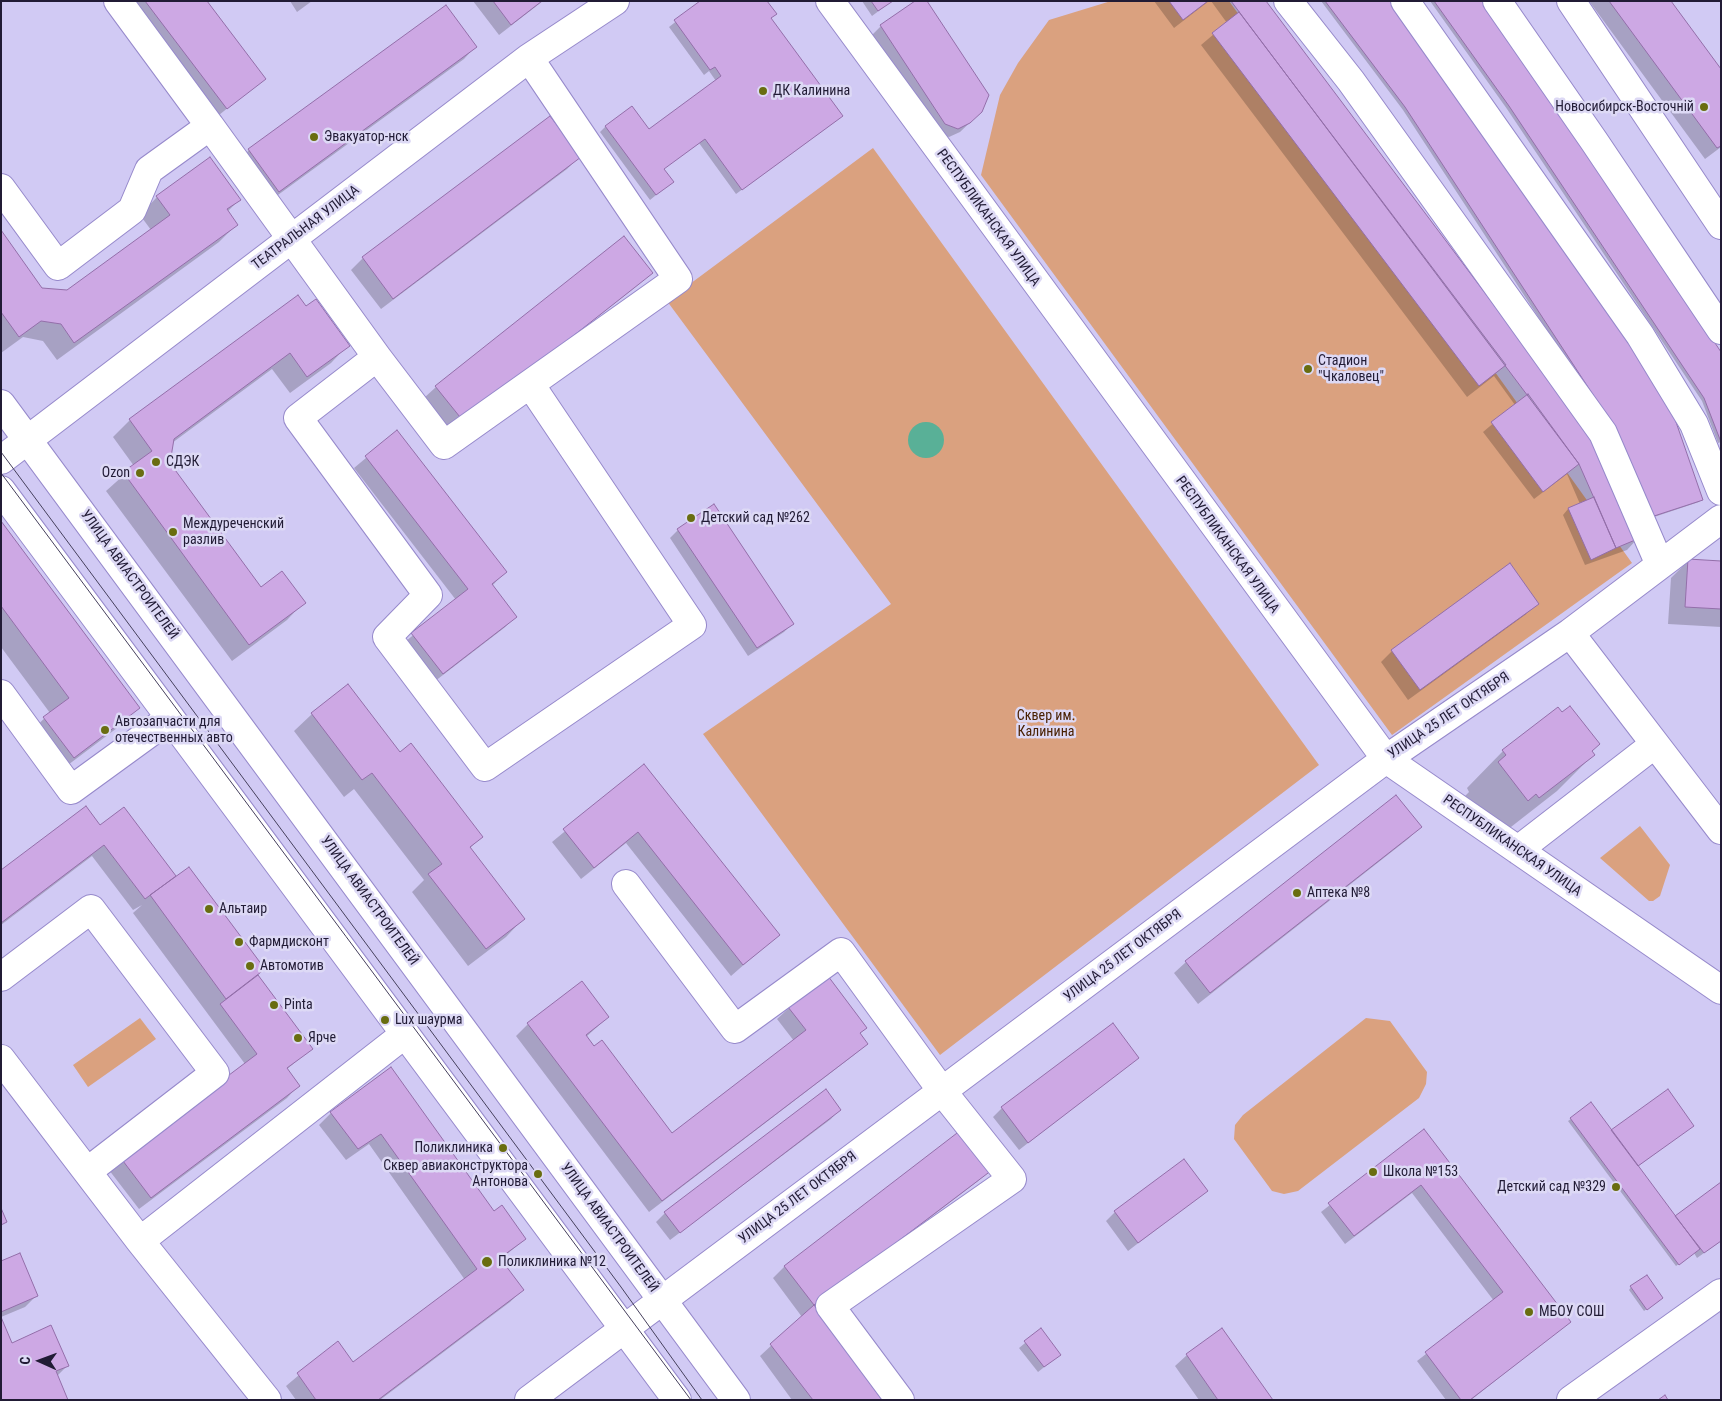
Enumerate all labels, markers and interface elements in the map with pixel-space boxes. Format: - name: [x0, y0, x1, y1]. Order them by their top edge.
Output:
- place label: ДК Калинина: [773, 83, 850, 99]
- marker: ДК Калинина: [757, 85, 769, 97]
- place label: Новосибирск-Восточній: [1555, 99, 1694, 115]
- marker: Новосибирск-Восточній: [1698, 101, 1710, 113]
- place label: Эвакуатор-нск: [324, 129, 408, 145]
- marker: Эвакуатор-нск: [308, 131, 320, 143]
- street label: РЕСПУБЛИКАНСКАЯ УЛИЦА: [933, 146, 1043, 290]
- street label: ТЕАТРАЛЬНАЯ УЛИЦА: [249, 182, 363, 274]
- place label: Стадион "Чкаловец": [1318, 353, 1384, 386]
- marker: Стадион "Чкаловец": [1302, 363, 1314, 375]
- place label: СДЭК: [166, 454, 199, 470]
- marker: СДЭК: [150, 456, 162, 468]
- place label: Ozon: [102, 465, 130, 481]
- marker: Ozon: [134, 467, 146, 479]
- street label: РЕСПУБЛИКАНСКАЯ УЛИЦА: [1172, 473, 1282, 617]
- street label: УЛИЦА АВИАСТРОИТЕЛЕЙ: [76, 507, 182, 643]
- place label: Детский сад №262: [701, 510, 810, 526]
- marker: Детский сад №262: [685, 512, 697, 524]
- place label: Междуреченский разлив: [183, 516, 284, 548]
- marker: Междуреченский разлив: [167, 526, 179, 538]
- street label: УЛИЦА 25 ЛЕТ ОКТЯБРЯ: [1385, 669, 1513, 763]
- park label: Сквер им. Калинина: [1017, 708, 1075, 740]
- place label: Автозапчасти для отечественных авто: [115, 714, 233, 746]
- marker: Автозапчасти для отечественных авто: [99, 724, 111, 736]
- street label: РЕСПУБЛИКАНСКАЯ УЛИЦА: [1439, 792, 1585, 900]
- street label: УЛИЦА АВИАСТРОИТЕЛЕЙ: [316, 833, 422, 969]
- place label: Аптека №8: [1307, 885, 1370, 901]
- marker: Аптека №8: [1291, 887, 1303, 899]
- place label: Альтаир: [219, 901, 267, 917]
- marker: Альтаир: [203, 903, 215, 915]
- street label: УЛИЦА 25 ЛЕТ ОКТЯБРЯ: [1061, 906, 1185, 1006]
- place label: Фармдисконт: [249, 934, 329, 950]
- marker: Фармдисконт: [233, 936, 245, 948]
- place label: Автомотив: [260, 958, 324, 974]
- marker: Автомотив: [244, 960, 256, 972]
- place label: Pinta: [284, 997, 313, 1013]
- marker: Pinta: [268, 999, 280, 1011]
- place label: Lux шаурма: [395, 1012, 462, 1028]
- marker: Lux шаурма: [379, 1014, 391, 1026]
- place label: Ярче: [308, 1030, 336, 1046]
- marker: Ярче: [292, 1032, 304, 1044]
- place label: Поликлиника: [414, 1140, 493, 1156]
- marker: Поликлиника: [497, 1142, 509, 1154]
- street label: УЛИЦА 25 ЛЕТ ОКТЯБРЯ: [736, 1148, 860, 1248]
- place label: Сквер авиаконструктора Антонова: [383, 1158, 528, 1190]
- street label: УЛИЦА АВИАСТРОИТЕЛЕЙ: [556, 1160, 662, 1296]
- place label: Школа №153: [1383, 1164, 1458, 1180]
- marker: Школа №153: [1367, 1166, 1379, 1178]
- marker: Сквер авиаконструктора Антонова: [532, 1168, 544, 1180]
- place label: Детский сад №329: [1497, 1179, 1606, 1195]
- marker: Детский сад №329: [1610, 1181, 1622, 1193]
- place label: Поликлиника №12: [498, 1254, 606, 1270]
- marker: Поликлиника №12: [480, 1255, 494, 1269]
- place label: МБОУ СОШ: [1539, 1304, 1604, 1320]
- marker: МБОУ СОШ: [1523, 1306, 1535, 1318]
- north arrow: [15, 1336, 65, 1386]
- text: С: [17, 1356, 33, 1365]

